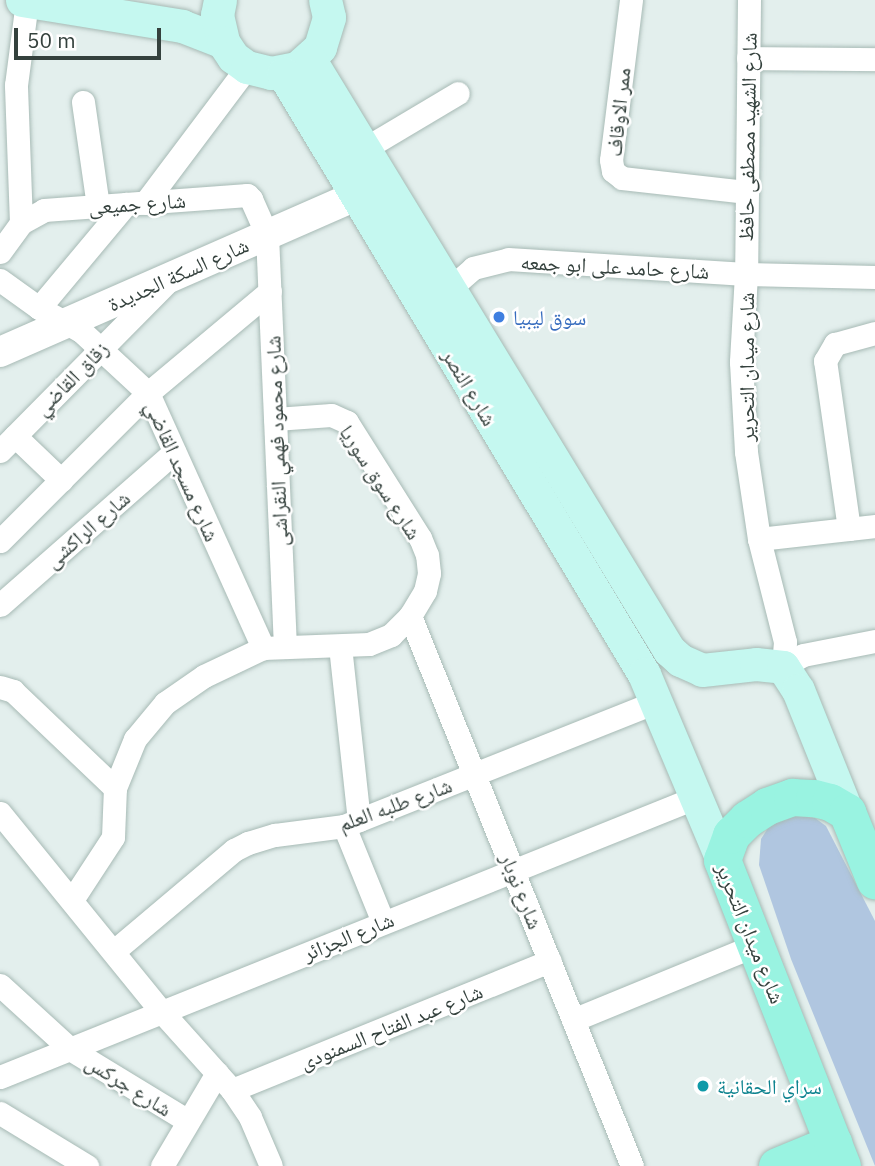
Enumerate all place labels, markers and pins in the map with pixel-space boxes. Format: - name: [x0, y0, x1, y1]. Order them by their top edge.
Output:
- place label: سوق ليبيا: [513, 304, 586, 330]
- marker: سوق ليبيا: [491, 309, 507, 325]
- place label: سراي الحقانية: [717, 1073, 822, 1099]
- marker: سراي الحقانية: [695, 1078, 711, 1094]

